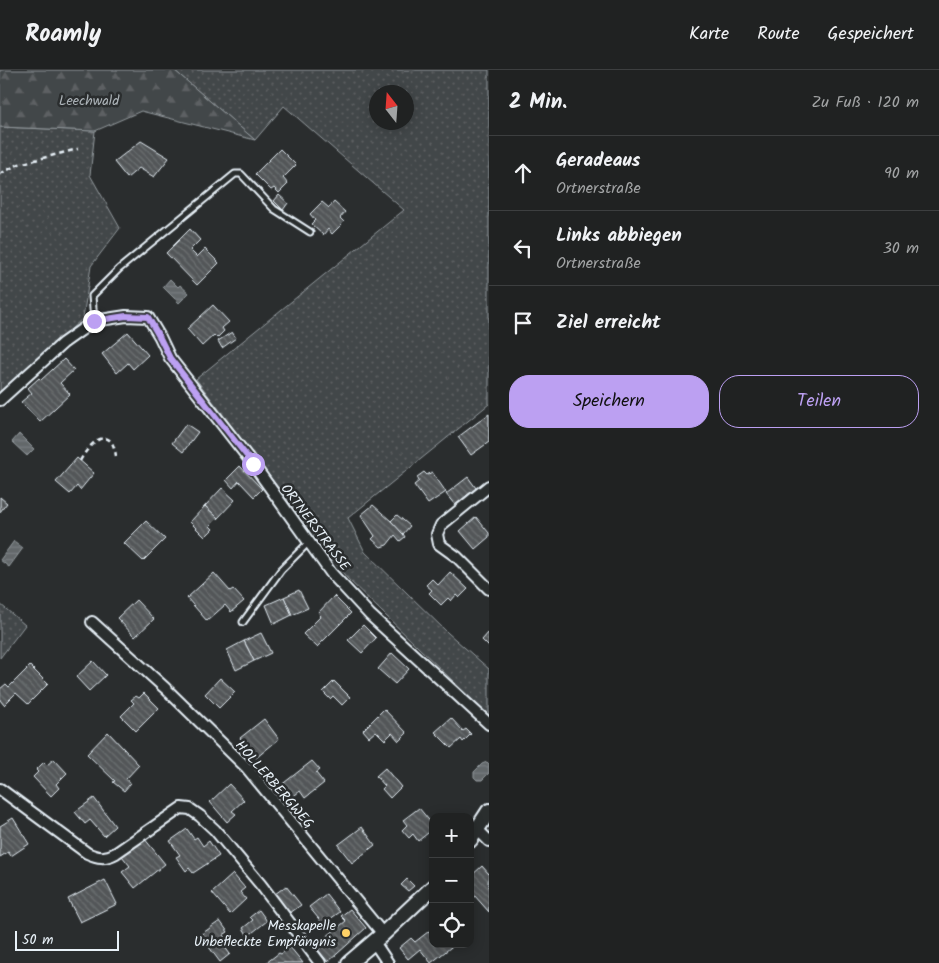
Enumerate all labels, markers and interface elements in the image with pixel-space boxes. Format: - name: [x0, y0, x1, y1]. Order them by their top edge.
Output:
- text: Roamly: [25, 15, 101, 54]
- text: Karte: [689, 20, 729, 49]
- text: Route: [757, 20, 800, 49]
- text: Gespeichert: [828, 20, 914, 49]
- north arrow: [369, 85, 414, 130]
- text: 2 Min.: [509, 86, 567, 119]
- park label: Leechwald: [59, 90, 120, 112]
- text: Zu Fuß · 120 m: [811, 90, 919, 115]
- text: Geradeaus: [556, 146, 641, 176]
- icon: ahead: [509, 159, 537, 187]
- text: 90 m: [884, 161, 919, 186]
- text: Ortnerstraße: [556, 176, 641, 201]
- text: Links abbiegen: [556, 221, 682, 251]
- icon: left: [509, 234, 537, 262]
- text: 30 m: [883, 236, 919, 261]
- text: Ortnerstraße: [556, 251, 641, 276]
- text: Ziel erreicht: [556, 308, 661, 338]
- icon: arrive: [509, 309, 537, 337]
- route end: [83, 310, 106, 333]
- button: Speichern: [509, 375, 709, 428]
- button: Teilen: [719, 375, 919, 428]
- route start: [242, 453, 265, 476]
- street label: ORTNERSTRASSE: [275, 479, 356, 577]
- street label: HOLLERBERGWEG: [229, 735, 319, 834]
- map controls: [429, 813, 474, 948]
- button: +: [429, 813, 474, 858]
- button: −: [429, 858, 474, 903]
- button: locate: [429, 903, 474, 948]
- place label: Messkapelle Unbefleckte Empfängnis: [194, 915, 337, 953]
- marker: Messkapelle Unbefleckte Empfängnis: [340, 927, 352, 939]
- scale bar: [15, 928, 119, 951]
- text: 50 m: [22, 929, 53, 951]

